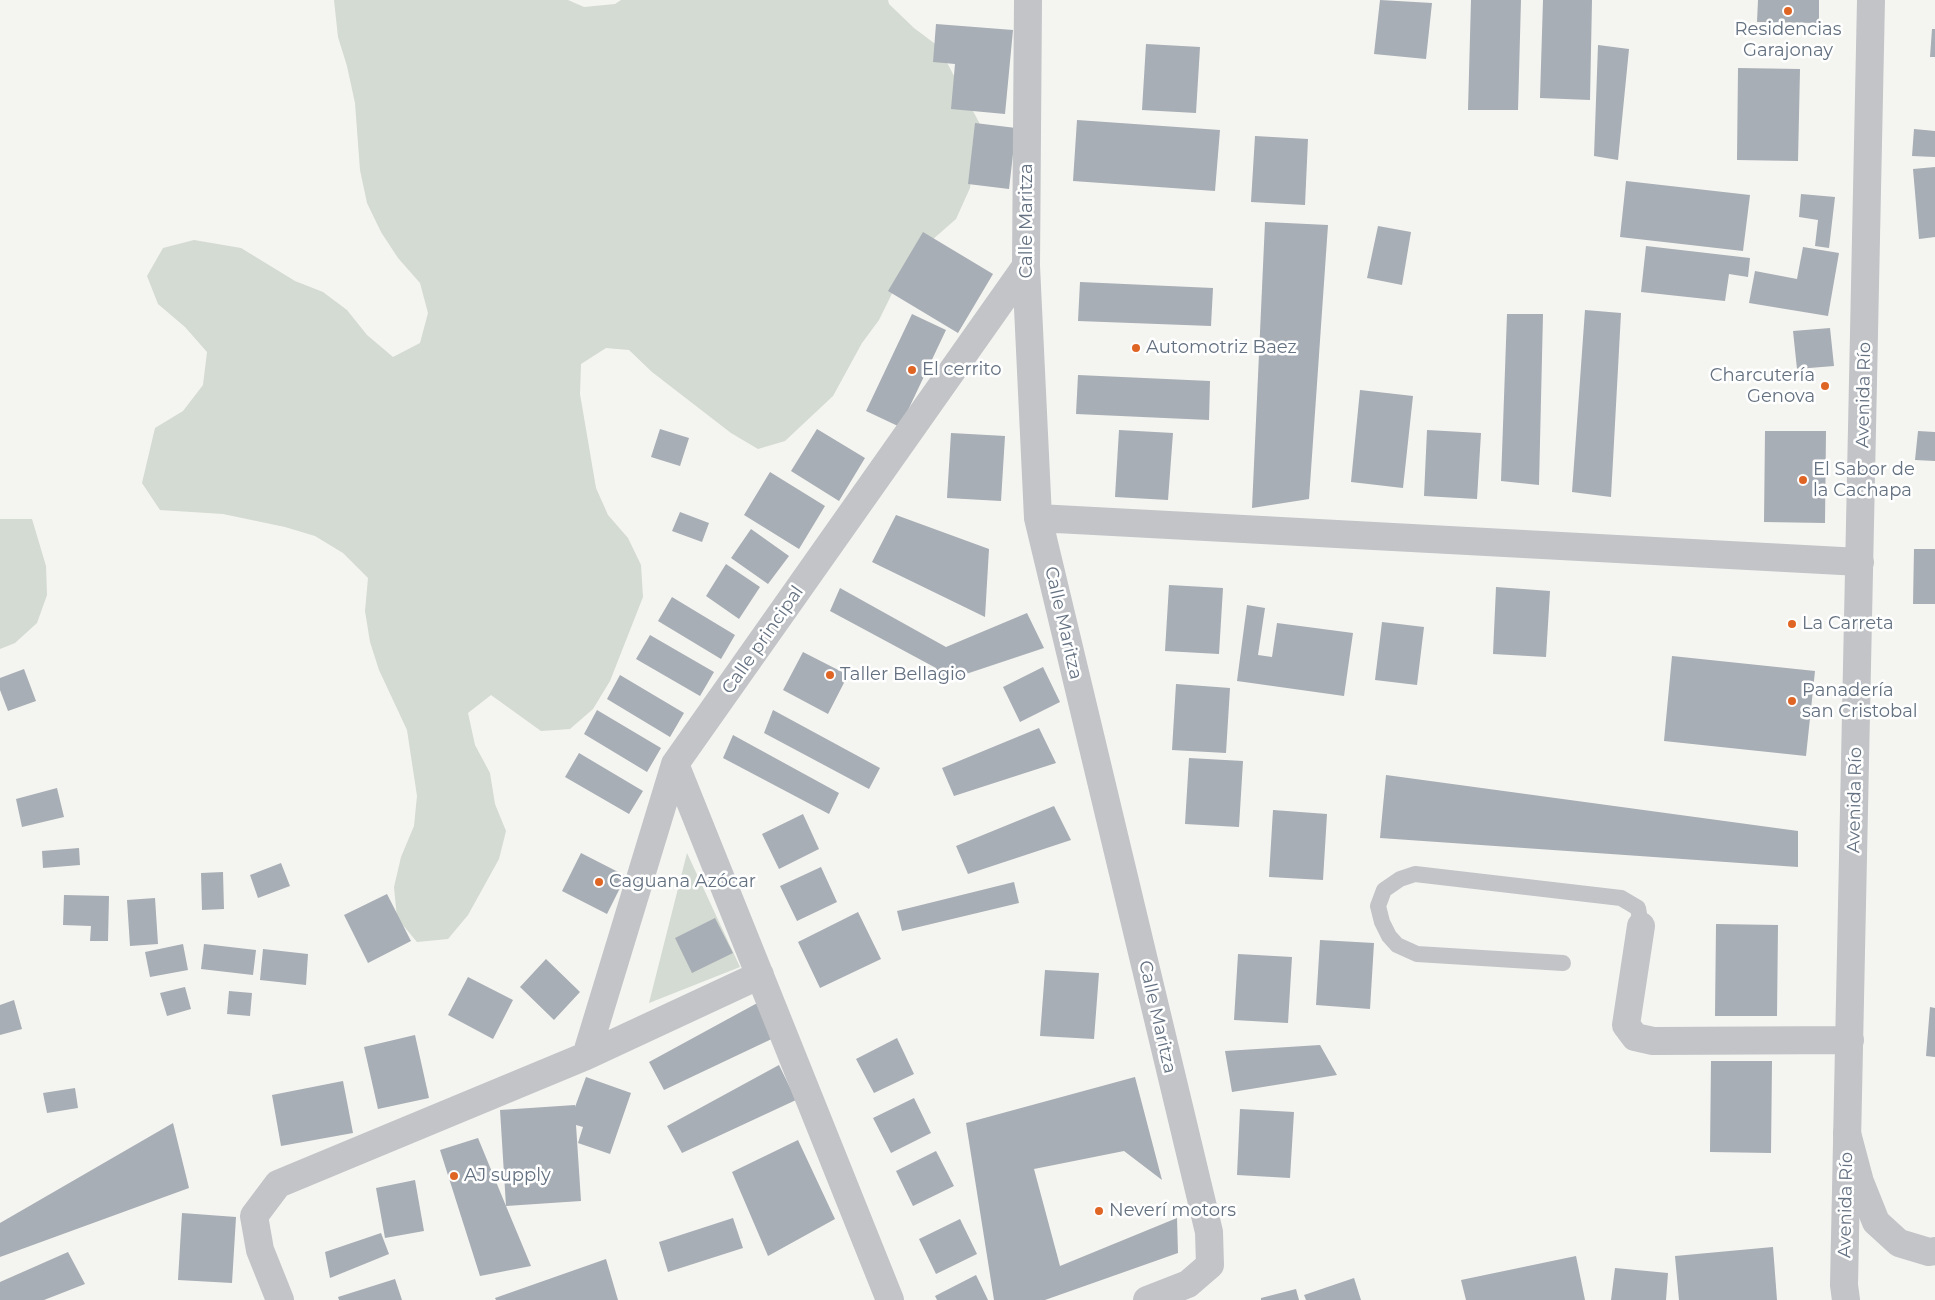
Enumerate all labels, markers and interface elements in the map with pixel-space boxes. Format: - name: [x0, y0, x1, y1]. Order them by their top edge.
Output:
- marker: Residencias Garajonay: [1782, 5, 1794, 17]
- place label: Residencias Garajonay: [1735, 19, 1841, 62]
- street label: Calle Maritza: [1016, 163, 1038, 279]
- place label: Automotriz Baez: [1146, 337, 1297, 359]
- marker: Automotriz Baez: [1130, 342, 1142, 354]
- street label: Avenida Río: [1852, 342, 1876, 448]
- place label: El cerrito: [922, 359, 1002, 381]
- marker: El cerrito: [906, 364, 918, 376]
- place label: Charcutería Genova: [1710, 365, 1815, 408]
- marker: Charcutería Genova: [1819, 380, 1831, 392]
- place label: El Sabor de la Cachapa: [1813, 459, 1915, 502]
- marker: El Sabor de la Cachapa: [1797, 474, 1809, 486]
- street label: Calle Maritza: [1040, 564, 1086, 682]
- street label: Calle principal: [718, 582, 808, 698]
- place label: La Carreta: [1802, 613, 1894, 635]
- marker: La Carreta: [1786, 618, 1798, 630]
- place label: Taller Bellagio: [840, 664, 966, 686]
- marker: Taller Bellagio: [824, 669, 836, 681]
- place label: Panadería san Cristobal: [1802, 680, 1918, 722]
- marker: Panadería san Cristobal: [1786, 695, 1798, 707]
- street label: Avenida Río: [1843, 747, 1867, 853]
- place label: Caguana Azócar: [609, 871, 756, 893]
- marker: Caguana Azócar: [593, 876, 605, 888]
- street label: Calle Maritza: [1134, 958, 1180, 1076]
- street label: Avenida Río: [1834, 1152, 1858, 1258]
- place label: AJ supply: [464, 1165, 551, 1187]
- marker: AJ supply: [448, 1170, 460, 1182]
- place label: Neverí motors: [1109, 1200, 1236, 1222]
- marker: Neverí motors: [1093, 1205, 1105, 1217]

